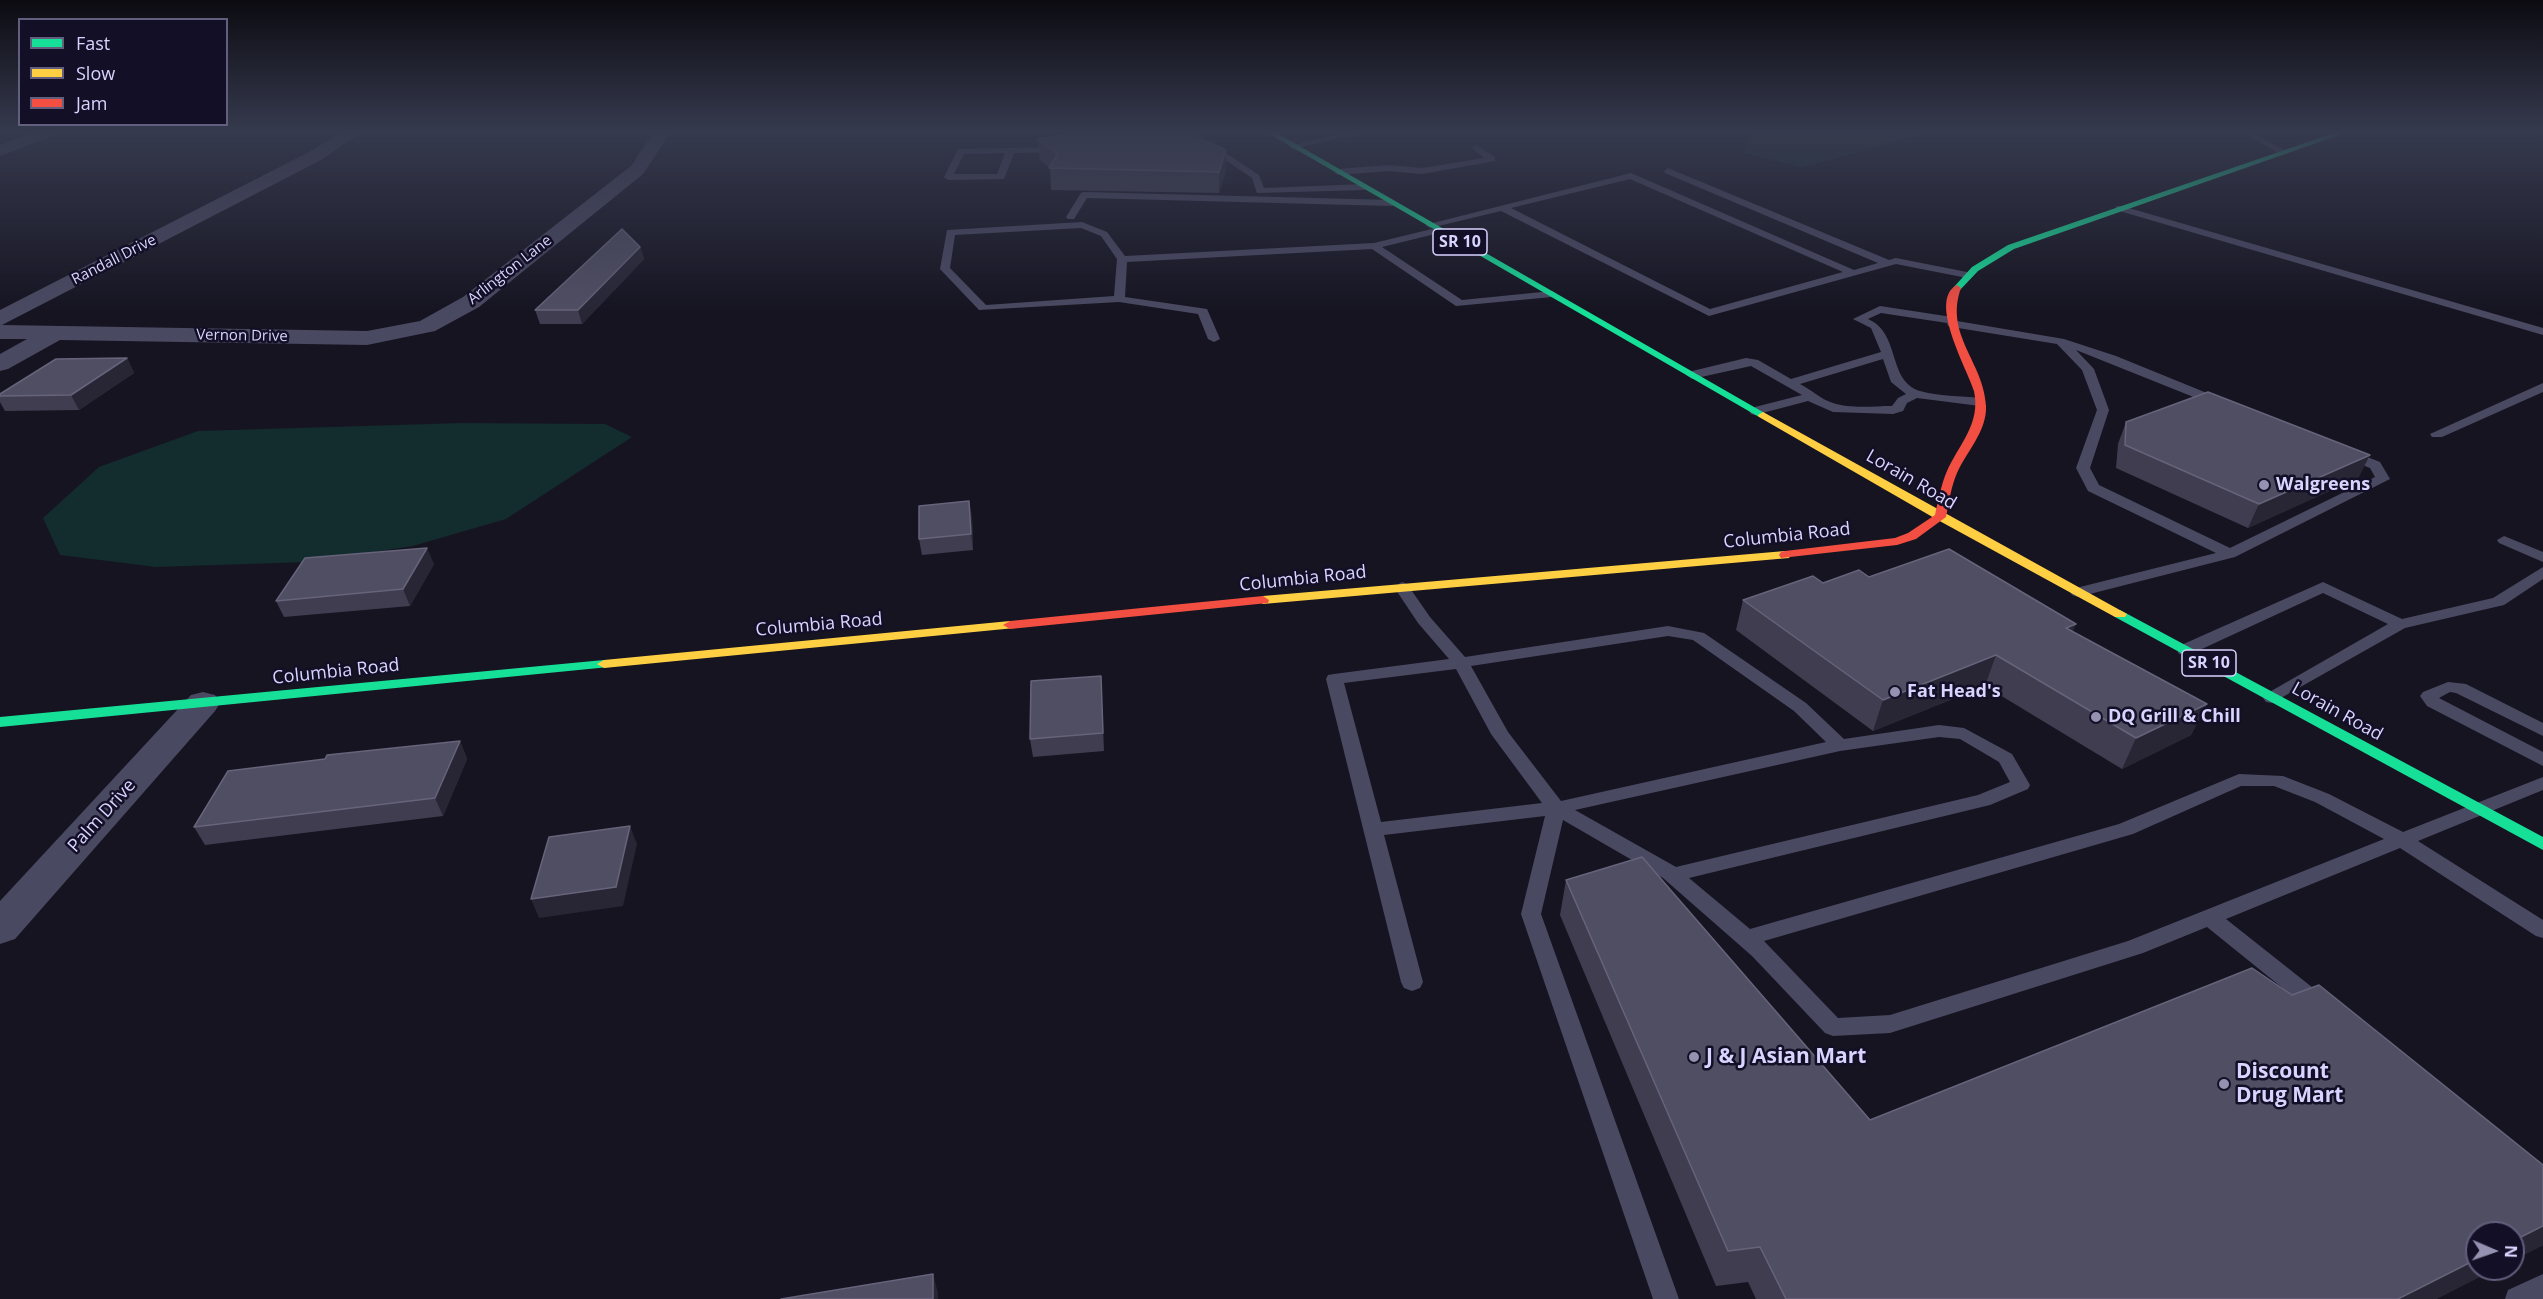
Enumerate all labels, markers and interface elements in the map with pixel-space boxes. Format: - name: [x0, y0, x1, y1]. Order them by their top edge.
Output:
- legend: [18, 18, 228, 126]
- text: Fast: [76, 31, 110, 55]
- text: Slow: [76, 61, 115, 85]
- text: Jam: [76, 91, 108, 115]
- road number: SR 10: [1433, 229, 1487, 255]
- street label: Randall Drive: [69, 231, 159, 289]
- street label: Arlington Lane: [464, 232, 556, 308]
- street label: Vernon Drive: [196, 326, 288, 346]
- street label: Lorain Road: [1862, 445, 1960, 515]
- place label: Walgreens: [2276, 474, 2370, 496]
- marker: Walgreens: [2257, 478, 2271, 492]
- street label: Columbia Road: [1722, 519, 1852, 553]
- street label: Columbia Road: [1238, 562, 1368, 596]
- street label: Columbia Road: [755, 609, 883, 641]
- road number: SR 10: [2182, 650, 2236, 676]
- street label: Columbia Road: [271, 655, 401, 689]
- street label: Lorain Road: [2288, 678, 2386, 746]
- place label: Fat Head's: [1907, 681, 2001, 703]
- marker: Fat Head's: [1888, 685, 1902, 699]
- place label: DQ Grill & Chill: [2108, 706, 2241, 728]
- marker: DQ Grill & Chill: [2089, 710, 2103, 724]
- street label: Palm Drive: [64, 775, 140, 857]
- place label: J & J Asian Mart: [1706, 1044, 1866, 1070]
- marker: J & J Asian Mart: [1687, 1050, 1701, 1064]
- place label: Discount Drug Mart: [2236, 1059, 2343, 1109]
- marker: Discount Drug Mart: [2217, 1077, 2231, 1091]
- north arrow: [2465, 1221, 2525, 1281]
- text: N: [2500, 1245, 2522, 1258]

